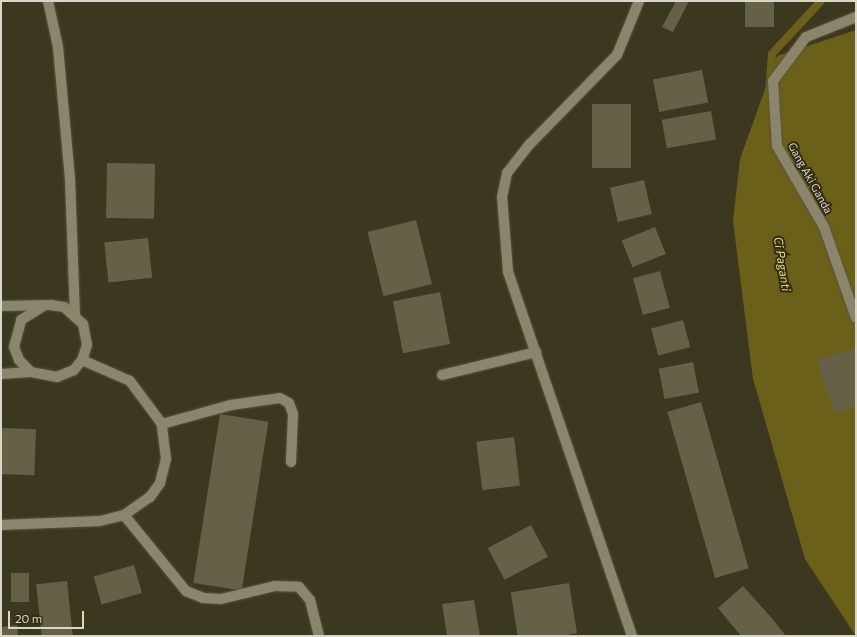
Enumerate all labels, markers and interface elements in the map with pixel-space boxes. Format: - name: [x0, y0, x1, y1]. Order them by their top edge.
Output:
- street label: Gang Aki Ganda: [785, 140, 835, 216]
- water label: Ci Paganti: [771, 236, 793, 292]
- scale bar: [10, 603, 86, 629]
- text: 20 m: [15, 611, 42, 625]

